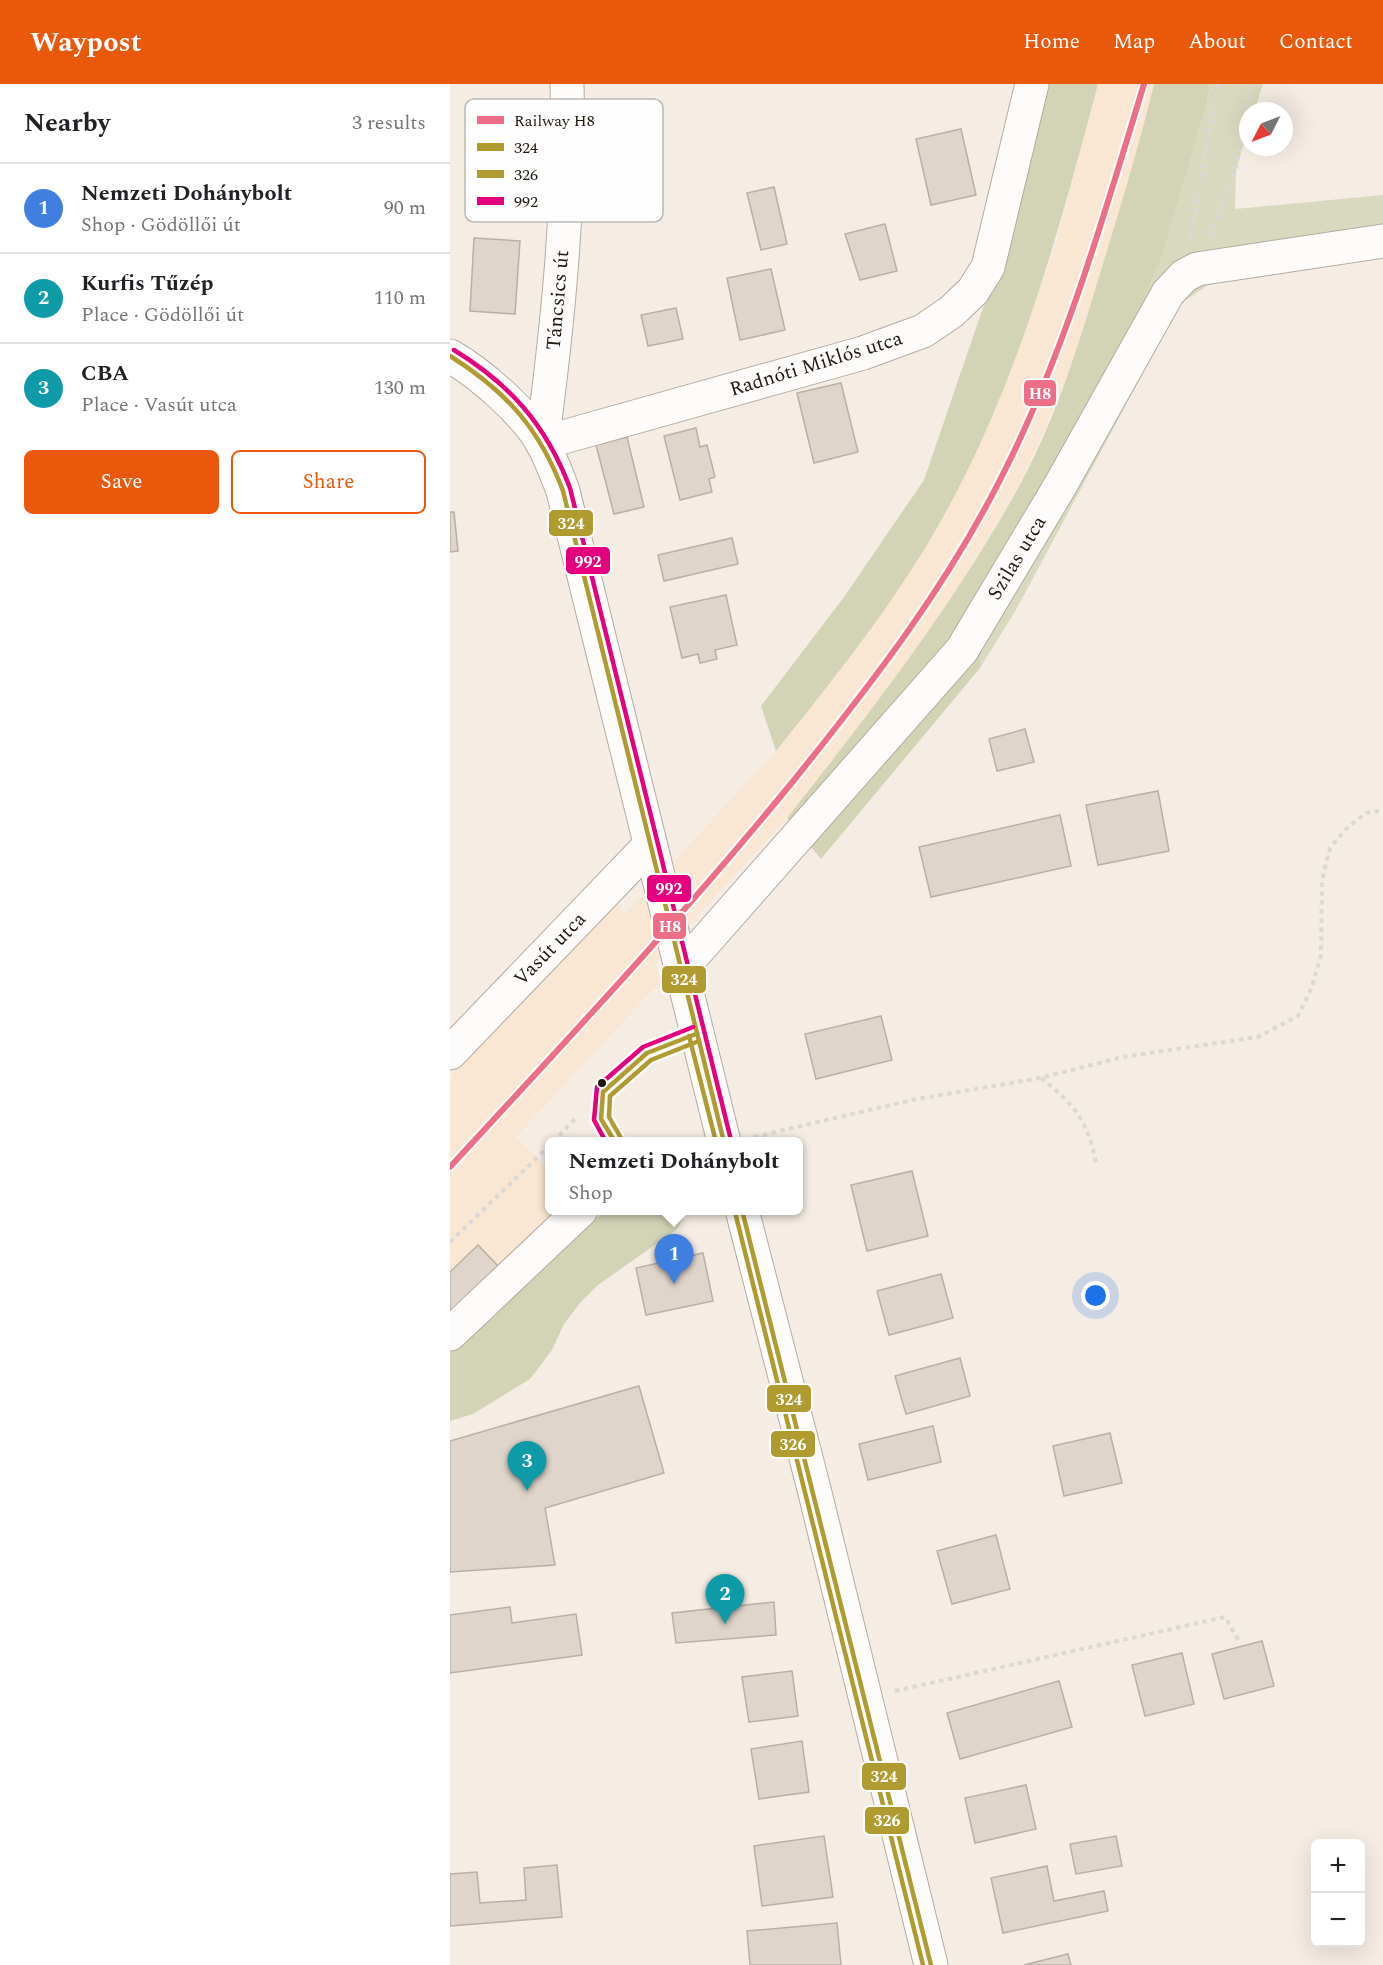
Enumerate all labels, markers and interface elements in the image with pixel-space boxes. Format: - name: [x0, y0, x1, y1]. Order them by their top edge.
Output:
- text: Waypost: [30, 21, 141, 64]
- text: Home: [1023, 26, 1080, 58]
- text: Map: [1113, 26, 1155, 58]
- text: About: [1188, 26, 1246, 58]
- text: Contact: [1279, 26, 1353, 58]
- legend: [465, 99, 663, 222]
- north arrow: [1239, 102, 1293, 156]
- text: Nearby: [24, 103, 110, 143]
- text: 3 results: [352, 108, 426, 138]
- text: Railway H8: [514, 109, 595, 133]
- text: 324: [514, 136, 538, 160]
- text: 326: [514, 163, 538, 187]
- text: Nemzeti Dohánybolt: [81, 177, 292, 210]
- text: 992: [514, 190, 538, 214]
- text: 1: [38, 193, 49, 223]
- text: 90 m: [384, 193, 426, 223]
- text: Shop · Gödöllői út: [81, 210, 241, 240]
- street label: Táncsics út: [539, 249, 577, 351]
- text: Kurfis Tűzép: [81, 267, 214, 300]
- text: 2: [38, 283, 49, 313]
- text: 110 m: [374, 283, 426, 313]
- text: Place · Gödöllői út: [81, 300, 244, 330]
- street label: Radnóti Miklós utca: [726, 323, 906, 405]
- text: CBA: [81, 357, 129, 390]
- text: 3: [38, 373, 49, 403]
- text: 130 m: [374, 373, 426, 403]
- line badge: H8: [1023, 379, 1057, 407]
- text: H8: [1029, 382, 1051, 406]
- text: Place · Vasút utca: [81, 390, 237, 420]
- button: Save: [24, 450, 219, 514]
- button: Share: [231, 450, 426, 514]
- line badge: 324: [548, 509, 594, 537]
- street label: Szilas utca: [980, 510, 1054, 606]
- text: 324: [558, 512, 584, 536]
- line badge: 992: [565, 546, 611, 575]
- text: 992: [575, 550, 601, 574]
- line badge: 992: [646, 874, 692, 903]
- text: 992: [656, 877, 682, 901]
- street label: Vasút utca: [507, 905, 593, 993]
- line badge: H8: [652, 912, 687, 940]
- text: H8: [659, 915, 681, 939]
- line badge: 324: [661, 965, 707, 994]
- text: 324: [671, 968, 697, 992]
- unlabelled marker: [596, 1077, 608, 1089]
- popup: [545, 1137, 803, 1215]
- text: Nemzeti Dohánybolt: [568, 1145, 780, 1178]
- text: Shop: [568, 1178, 613, 1208]
- pin: 1: [654, 1234, 694, 1284]
- your location: [1081, 1281, 1110, 1310]
- line badge: 324: [766, 1384, 812, 1413]
- text: 324: [776, 1388, 802, 1412]
- line badge: 326: [770, 1430, 816, 1458]
- text: 326: [780, 1433, 806, 1457]
- pin: 3: [508, 1442, 547, 1491]
- pin: 2: [706, 1574, 744, 1624]
- line badge: 324: [861, 1762, 907, 1791]
- text: 324: [871, 1765, 897, 1789]
- line badge: 326: [864, 1806, 910, 1835]
- text: 326: [874, 1809, 900, 1833]
- map controls: [1311, 1839, 1365, 1947]
- button: +: [1311, 1839, 1365, 1893]
- button: −: [1311, 1893, 1365, 1947]

